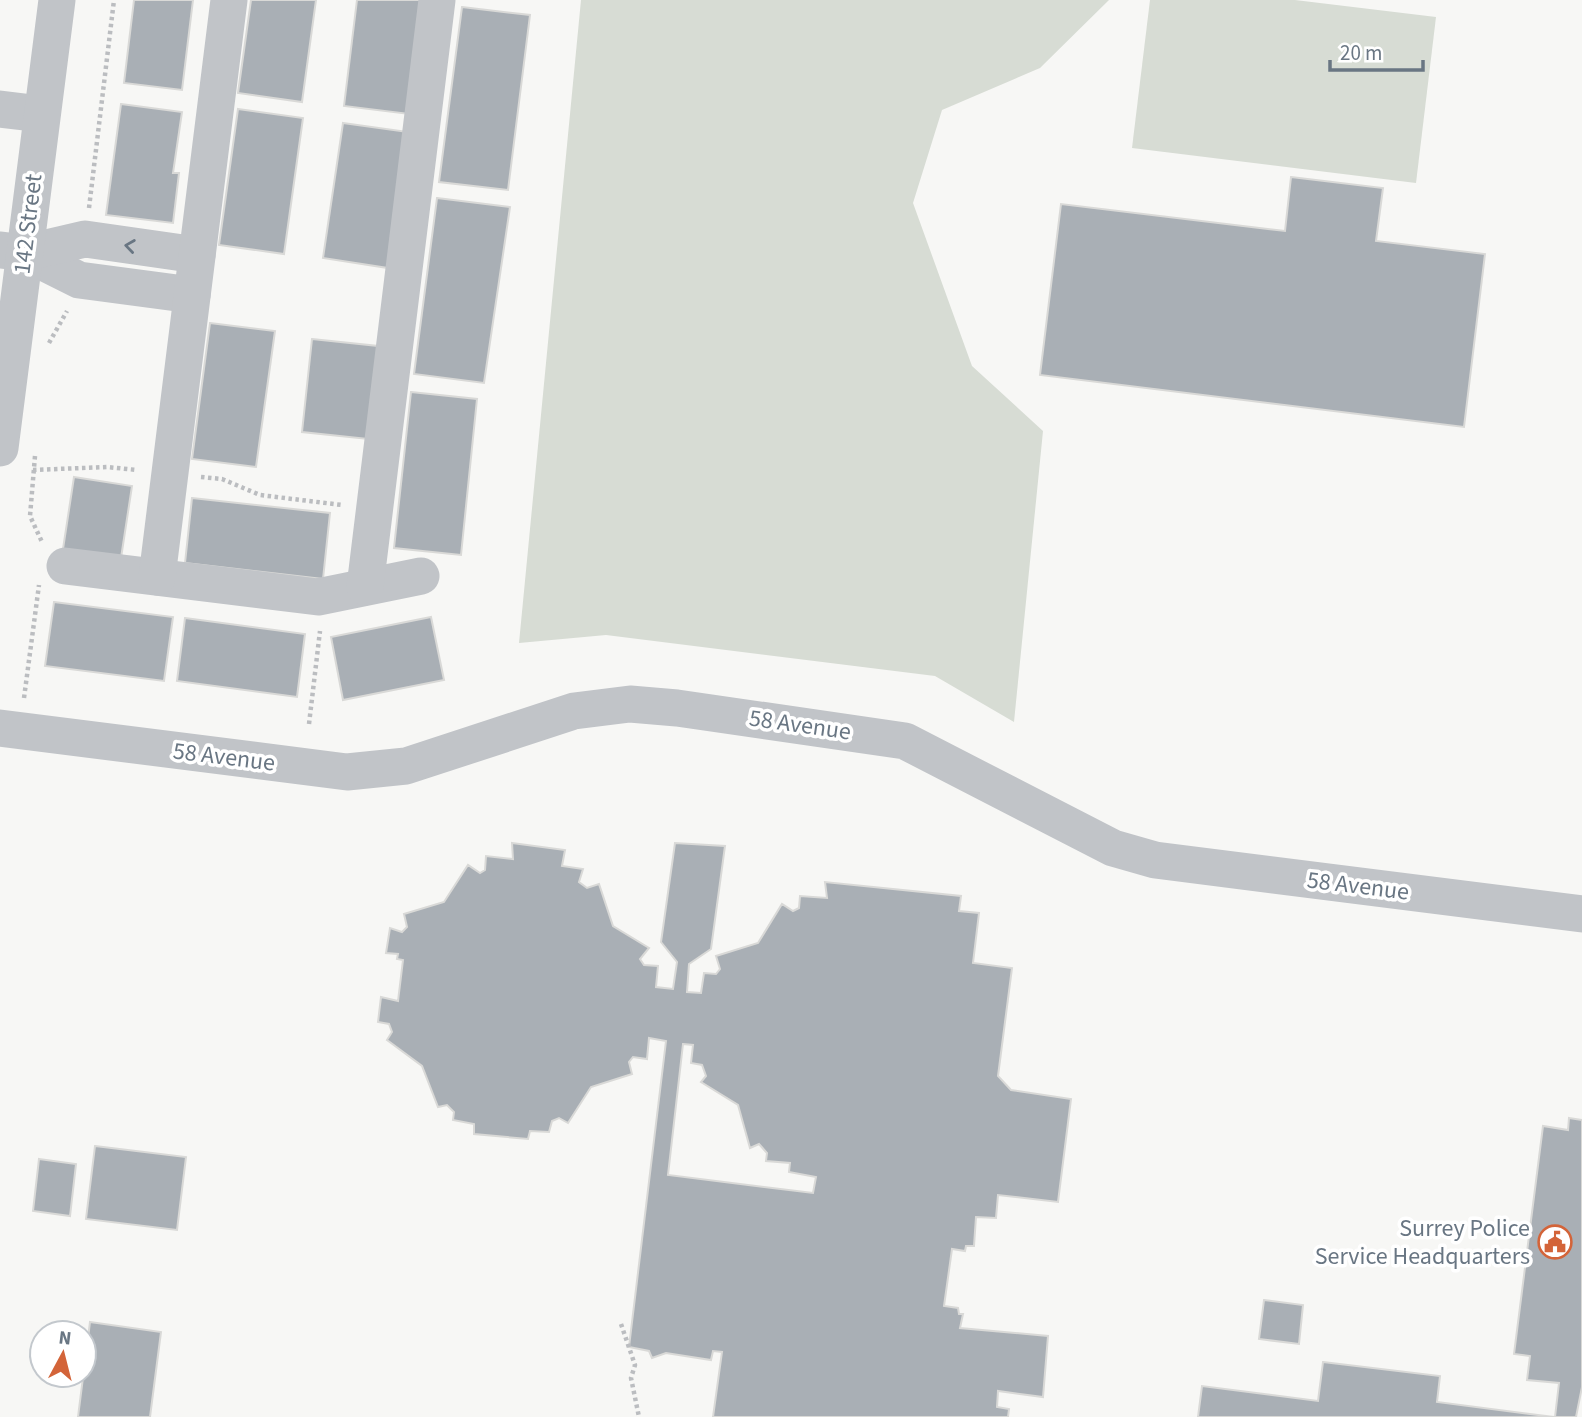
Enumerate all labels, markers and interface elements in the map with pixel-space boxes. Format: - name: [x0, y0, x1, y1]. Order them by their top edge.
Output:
- scale bar: [1330, 28, 1423, 72]
- text: 20 m: [1340, 38, 1382, 68]
- street label: 142 Street: [4, 172, 52, 276]
- one-way arrow: [124, 238, 136, 253]
- street label: 58 Avenue: [747, 701, 853, 749]
- street label: 58 Avenue: [171, 733, 277, 781]
- street label: 58 Avenue: [1305, 862, 1411, 910]
- place label: Surrey Police Service Headquarters: [1315, 1211, 1530, 1274]
- public building icon: Surrey Police Service Headquarters: [1536, 1223, 1574, 1261]
- north arrow: [28, 1319, 98, 1389]
- text: N: [57, 1324, 73, 1353]

